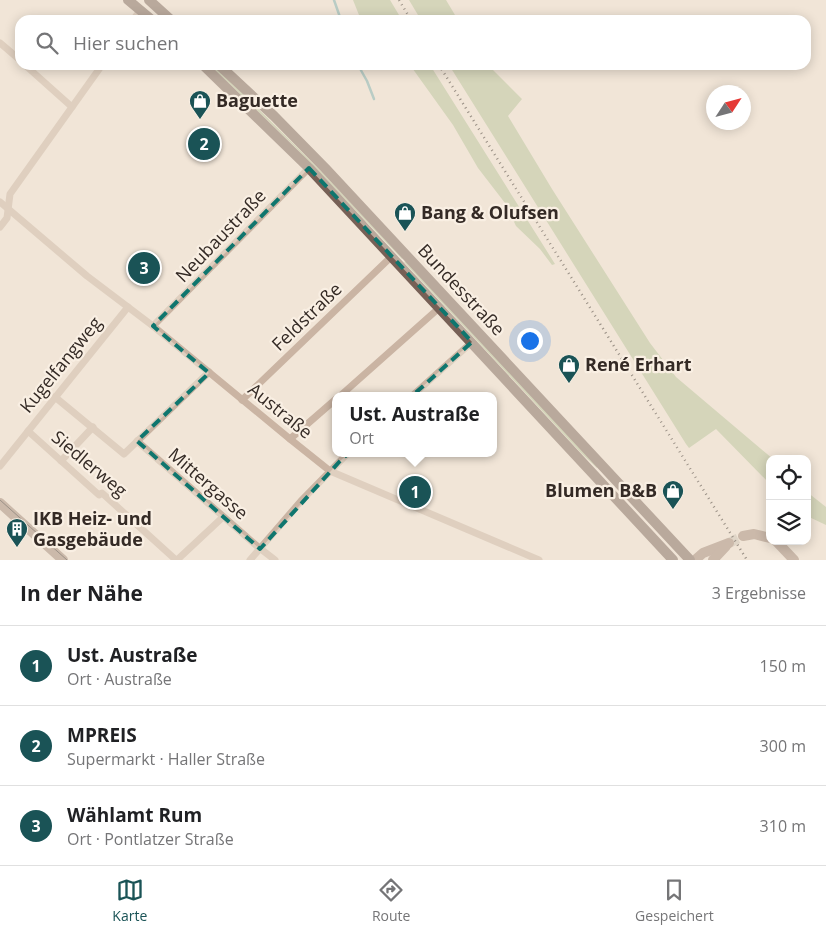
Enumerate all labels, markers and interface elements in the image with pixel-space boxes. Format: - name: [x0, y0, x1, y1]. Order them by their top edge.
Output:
- search box: [15, 15, 811, 70]
- icon: search: [33, 29, 61, 57]
- text: Hier suchen: [73, 30, 179, 56]
- north arrow: [706, 85, 751, 130]
- place label: Baguette: [216, 88, 298, 112]
- shop icon: Baguette: [188, 89, 212, 120]
- pin: 2: [188, 125, 220, 163]
- street label: Neubaustraße: [170, 184, 271, 287]
- place label: Bang & Olufsen: [421, 200, 559, 224]
- shop icon: Bang & Olufsen: [393, 201, 417, 232]
- street label: Bundesstraße: [413, 238, 510, 340]
- pin: 3: [128, 249, 160, 287]
- street label: Feldstraße: [266, 277, 347, 356]
- street label: Kugelfangweg: [14, 311, 107, 417]
- your location: [517, 328, 543, 354]
- place label: René Erhart: [585, 352, 692, 376]
- shop icon: René Erhart: [557, 353, 581, 384]
- street label: Austraße: [244, 377, 318, 443]
- popup: [332, 392, 497, 457]
- text: Ust. Austraße: [349, 401, 480, 427]
- street label: Siedlerweg: [47, 425, 133, 502]
- text: Ort: [349, 427, 374, 449]
- street label: Mittergasse: [164, 442, 254, 524]
- map controls: [766, 455, 811, 545]
- button: locate: [766, 455, 811, 500]
- pin: 1: [399, 473, 431, 511]
- place label: Blumen B&B: [545, 478, 657, 502]
- shop icon: Blumen B&B: [661, 479, 685, 510]
- button: layers: [766, 500, 811, 545]
- place label: IKB Heiz- und Gasgebäude: [33, 506, 152, 551]
- building icon: IKB Heiz- und Gasgebäude: [5, 517, 29, 548]
- text: In der Nähe: [20, 579, 143, 607]
- text: 3 Ergebnisse: [712, 582, 806, 604]
- text: Ust. Austraße: [67, 642, 198, 668]
- text: 1: [31, 655, 41, 677]
- text: 150 m: [760, 655, 806, 677]
- text: Ort · Austraße: [67, 668, 172, 690]
- text: MPREIS: [67, 722, 137, 748]
- text: 2: [31, 735, 41, 757]
- text: 300 m: [760, 735, 806, 757]
- text: Supermarkt · Haller Straße: [67, 748, 265, 770]
- text: Wählamt Rum: [67, 802, 202, 828]
- text: 3: [31, 815, 41, 837]
- text: 310 m: [760, 815, 806, 837]
- text: Ort · Pontlatzer Straße: [67, 828, 234, 850]
- tab: Karte: [112, 876, 147, 925]
- tab: Route: [372, 876, 410, 925]
- tab: Gespeichert: [635, 876, 714, 925]

